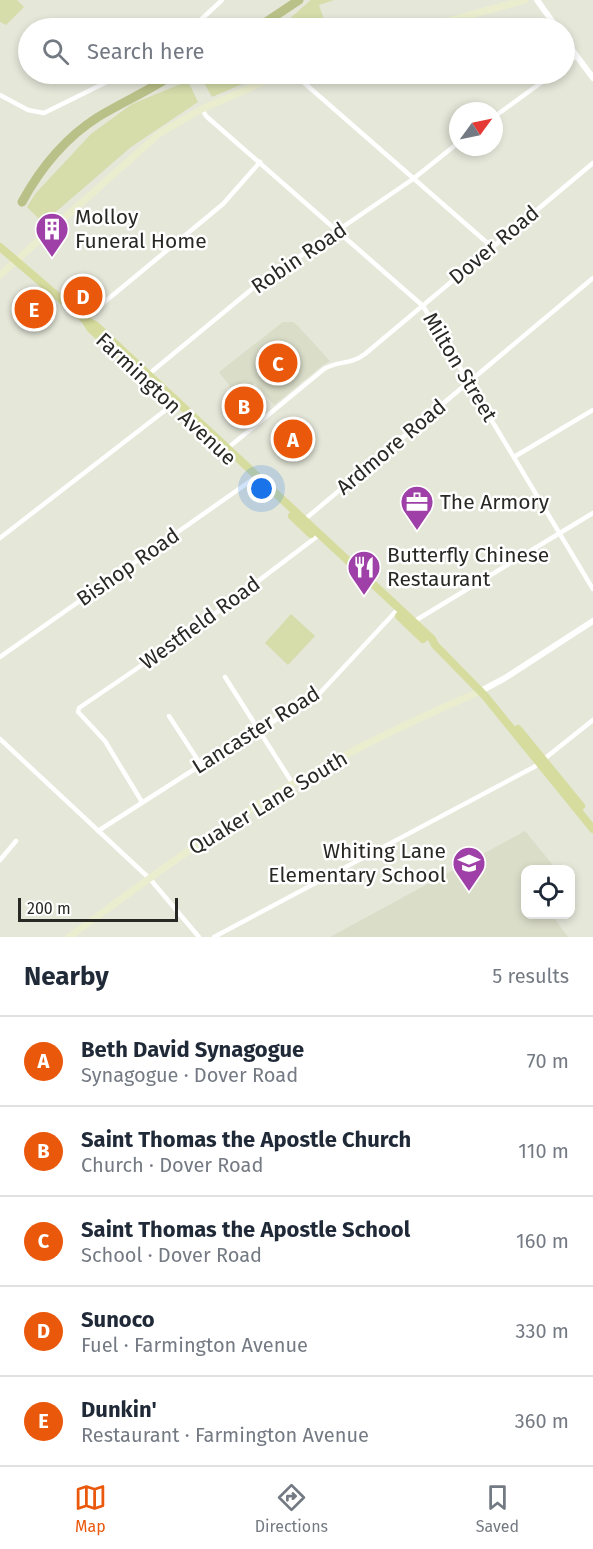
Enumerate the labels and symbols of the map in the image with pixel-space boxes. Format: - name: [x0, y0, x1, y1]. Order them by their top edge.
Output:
- north arrow: [449, 102, 503, 156]
- street label: Dover Road: [444, 200, 544, 290]
- place label: Molloy Funeral Home: [75, 204, 207, 254]
- building icon: Molloy Funeral Home: [34, 211, 70, 258]
- street label: Robin Road: [246, 217, 352, 299]
- pin: D: [64, 274, 103, 318]
- pin: E: [15, 286, 54, 332]
- street label: Milton Street: [417, 308, 503, 427]
- street label: Farmington Avenue: [90, 327, 242, 471]
- pin: C: [258, 340, 298, 386]
- pin: B: [224, 384, 264, 428]
- street label: Ardmore Road: [331, 394, 451, 500]
- pin: A: [274, 416, 312, 462]
- your location: [247, 474, 276, 503]
- office icon: The Armory: [399, 484, 435, 531]
- place label: The Armory: [440, 489, 550, 515]
- street label: Bishop Road: [72, 522, 184, 612]
- place label: Butterfly Chinese Restaurant: [387, 542, 549, 592]
- restaurant icon: Butterfly Chinese Restaurant: [346, 549, 382, 596]
- street label: Westfield Road: [135, 571, 265, 675]
- street label: Lancaster Road: [187, 680, 325, 780]
- street label: Quaker Lane South: [184, 745, 352, 861]
- place label: Whiting Lane Elementary School: [268, 838, 446, 888]
- school or university icon: Whiting Lane Elementary School: [451, 845, 487, 892]
- scale bar: [18, 895, 178, 923]

